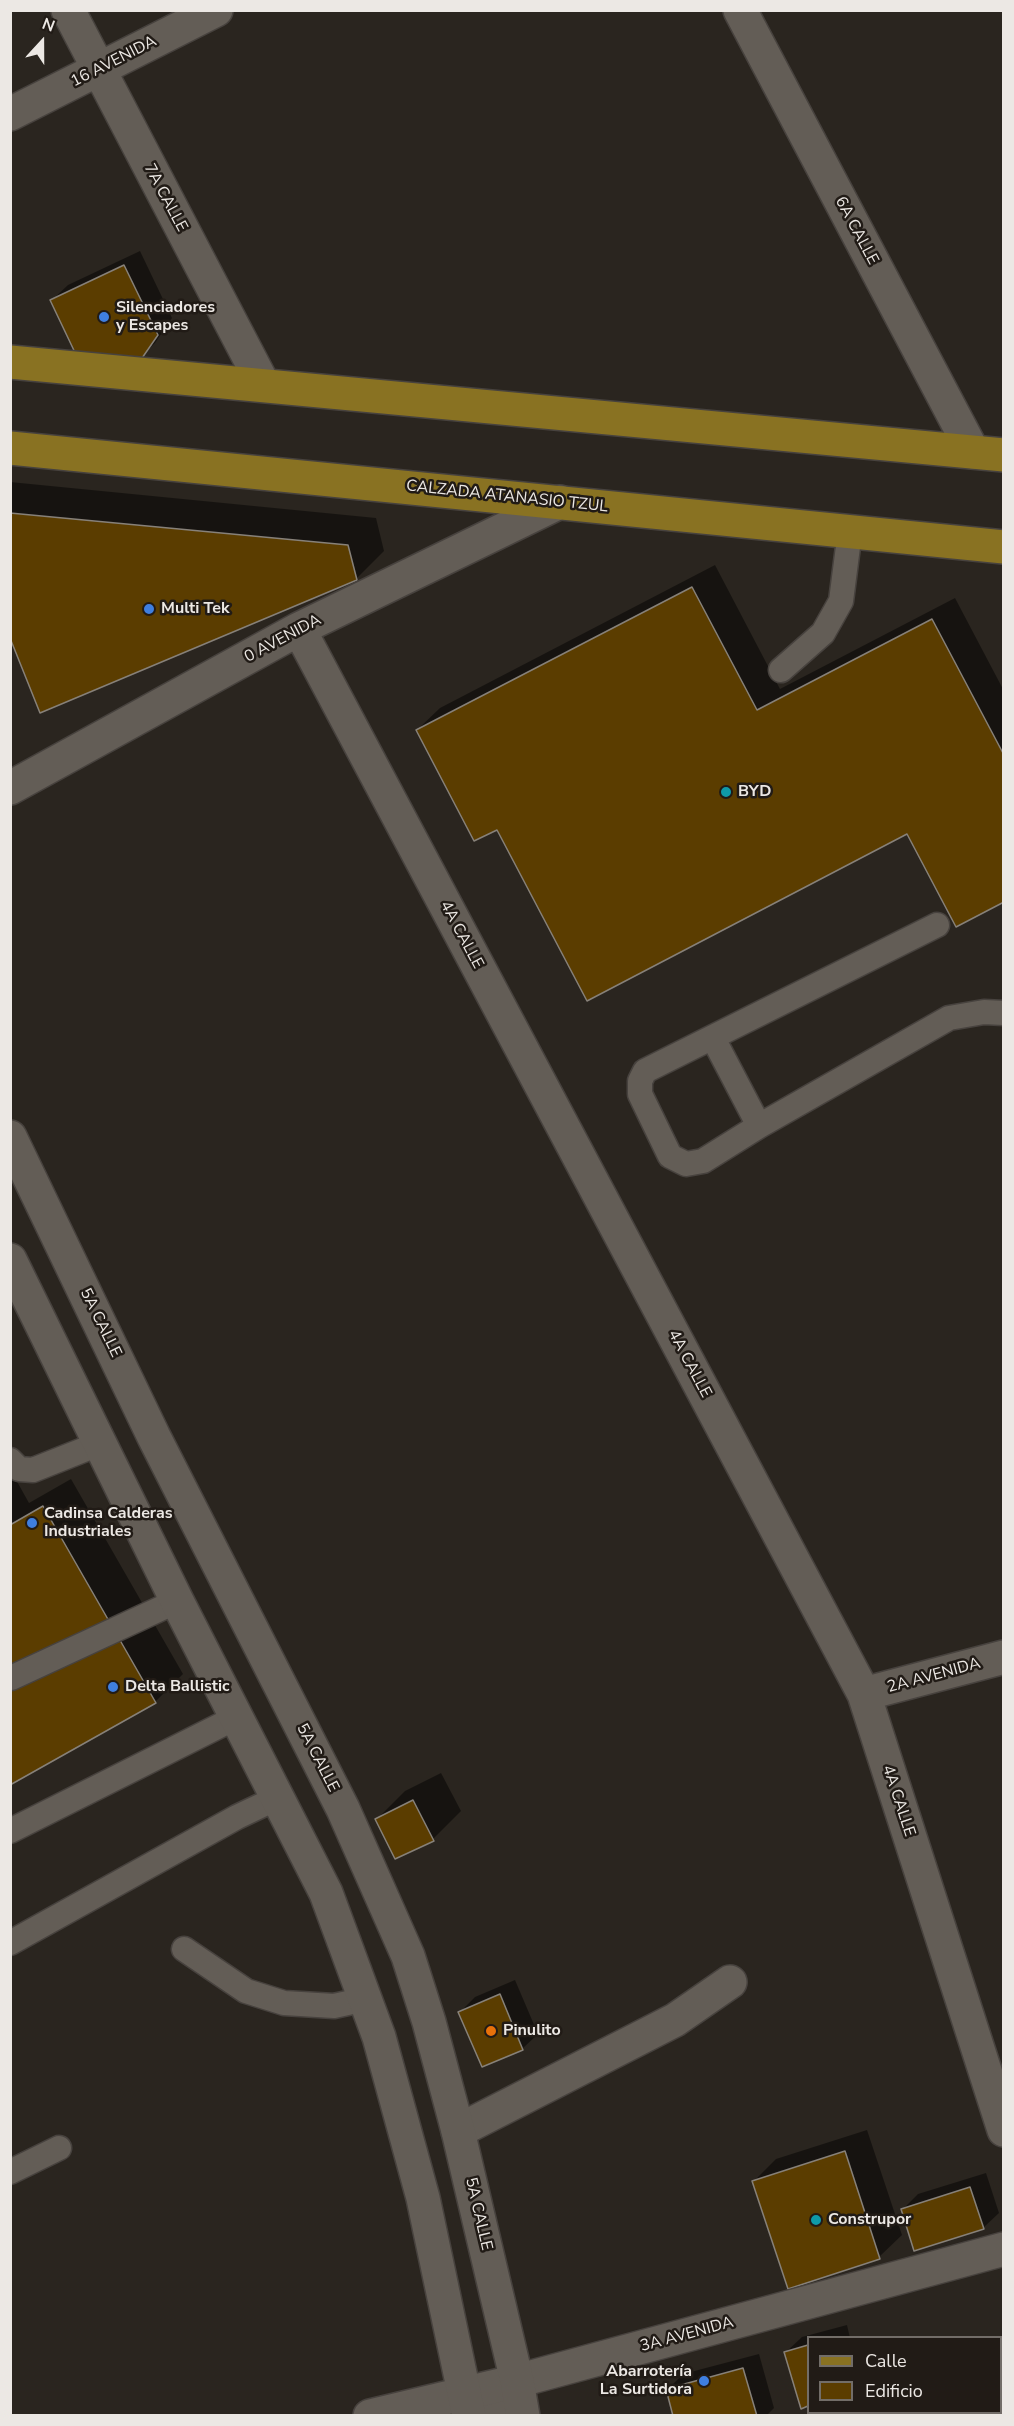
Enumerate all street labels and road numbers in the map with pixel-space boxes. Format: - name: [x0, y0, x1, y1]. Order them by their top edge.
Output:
- street label: 16 AVENIDA: [68, 32, 160, 92]
- street label: 7A CALLE: [139, 161, 191, 235]
- street label: 6A CALLE: [830, 194, 882, 268]
- street label: CALZADA ATANASIO TZUL: [405, 477, 609, 517]
- street label: 0 AVENIDA: [241, 611, 325, 667]
- street label: 4A CALLE: [435, 898, 487, 972]
- street label: 5A CALLE: [75, 1285, 125, 1361]
- street label: 4A CALLE: [663, 1327, 715, 1401]
- street label: 2A AVENIDA: [885, 1654, 983, 1698]
- street label: 5A CALLE: [292, 1721, 342, 1795]
- street label: 4A CALLE: [877, 1763, 919, 1839]
- street label: 5A CALLE: [460, 2176, 496, 2252]
- street label: 3A AVENIDA: [638, 2313, 736, 2357]

